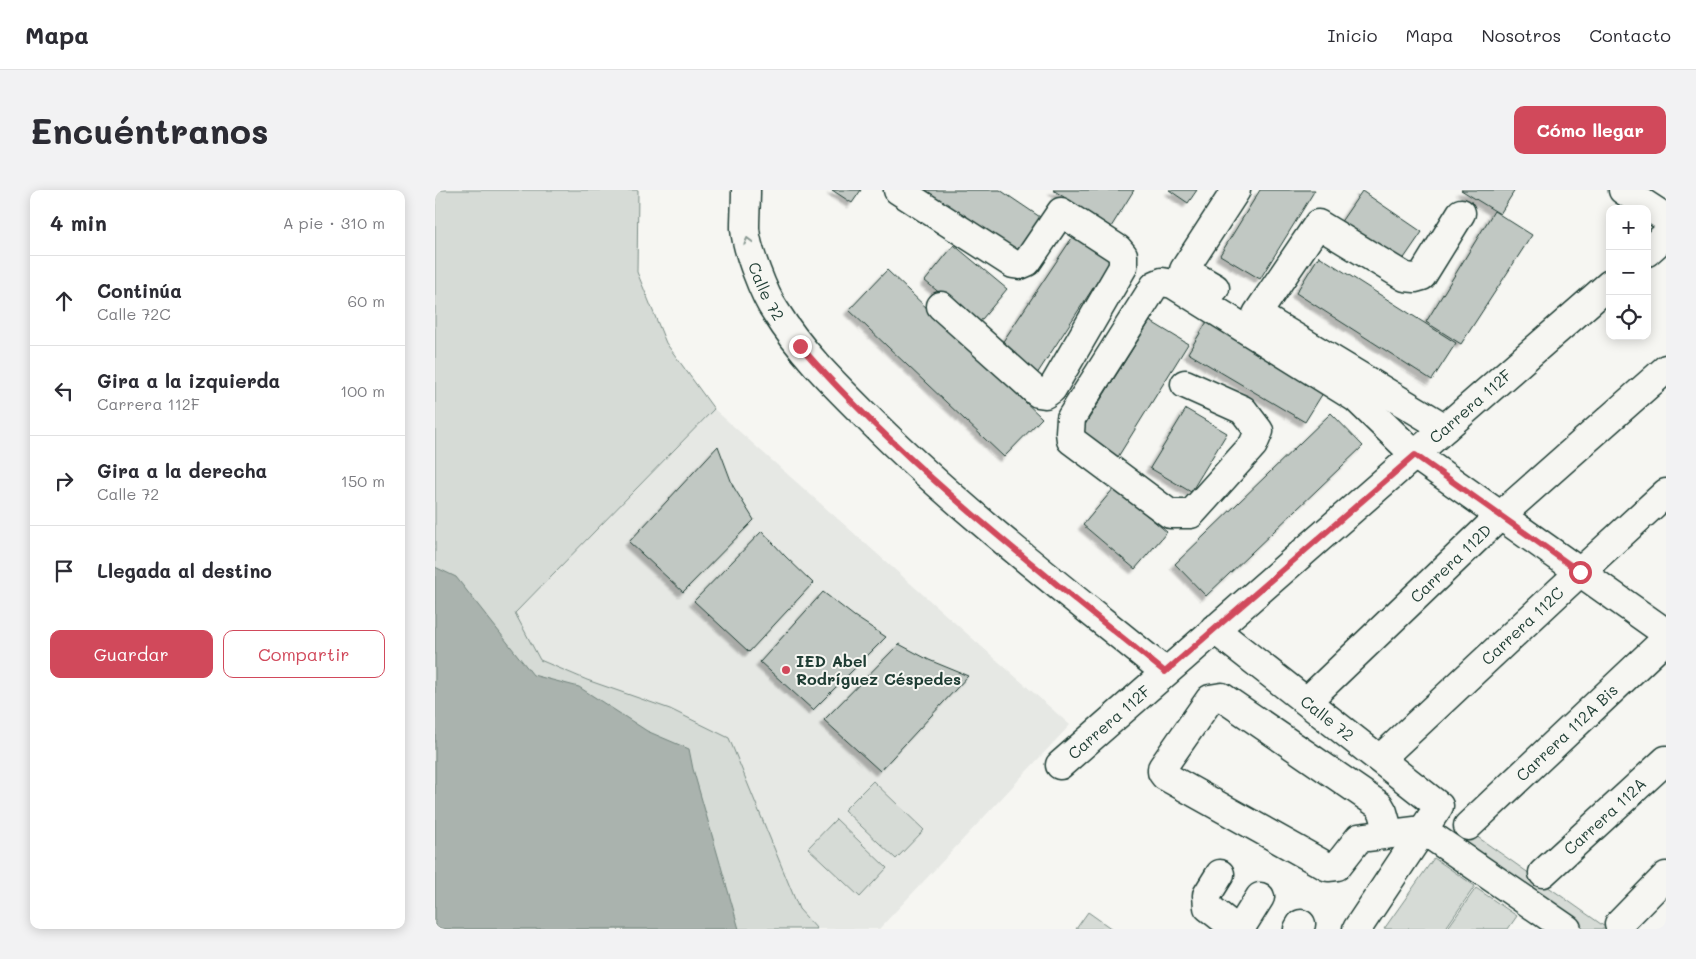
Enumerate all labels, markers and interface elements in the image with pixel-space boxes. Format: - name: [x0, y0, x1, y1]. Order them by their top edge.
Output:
- text: Mapa: [25, 19, 89, 50]
- text: Inicio: [1327, 23, 1378, 47]
- text: Mapa: [1406, 23, 1453, 47]
- text: Nosotros: [1481, 23, 1561, 47]
- text: Contacto: [1589, 23, 1671, 47]
- button: Cómo llegar: [1514, 106, 1666, 154]
- text: Encuéntranos: [30, 107, 269, 153]
- map controls: [1606, 205, 1651, 340]
- button: +: [1606, 205, 1651, 250]
- text: 4 min: [50, 209, 107, 236]
- text: A pie · 310 m: [283, 212, 385, 233]
- one-way arrow: [744, 238, 754, 246]
- button: −: [1606, 250, 1651, 295]
- street label: Calle 72: [744, 259, 790, 324]
- text: Continúa: [97, 278, 182, 303]
- icon: ahead: [50, 287, 78, 315]
- text: 60 m: [348, 290, 385, 311]
- button: locate: [1606, 295, 1651, 340]
- text: Calle 72C: [97, 303, 171, 324]
- route end: [789, 335, 812, 358]
- street label: Carrera 112F: [1424, 364, 1516, 448]
- text: Gira a la izquierda: [97, 368, 280, 393]
- icon: left: [50, 377, 78, 405]
- text: 100 m: [340, 380, 385, 401]
- text: Carrera 112F: [97, 393, 200, 414]
- text: Gira a la derecha: [97, 458, 267, 483]
- icon: right: [50, 467, 78, 495]
- text: 150 m: [341, 470, 385, 491]
- text: Calle 72: [97, 483, 159, 504]
- street label: Carrera 112D: [1405, 519, 1495, 607]
- icon: arrive: [50, 557, 78, 585]
- text: Llegada al destino: [97, 558, 272, 583]
- route start: [1569, 561, 1592, 584]
- street label: Carrera 112C: [1476, 582, 1568, 669]
- button: Guardar: [50, 630, 213, 678]
- button: Compartir: [223, 630, 385, 678]
- place label: IED Abel Rodríguez Céspedes: [796, 650, 961, 689]
- marker: IED Abel Rodríguez Céspedes: [780, 664, 792, 676]
- street label: Carrera 112A Bis: [1511, 679, 1622, 785]
- street label: Carrera 112F: [1063, 680, 1154, 764]
- street label: Calle 72: [1297, 690, 1358, 745]
- street label: Carrera 112A: [1559, 773, 1650, 859]

